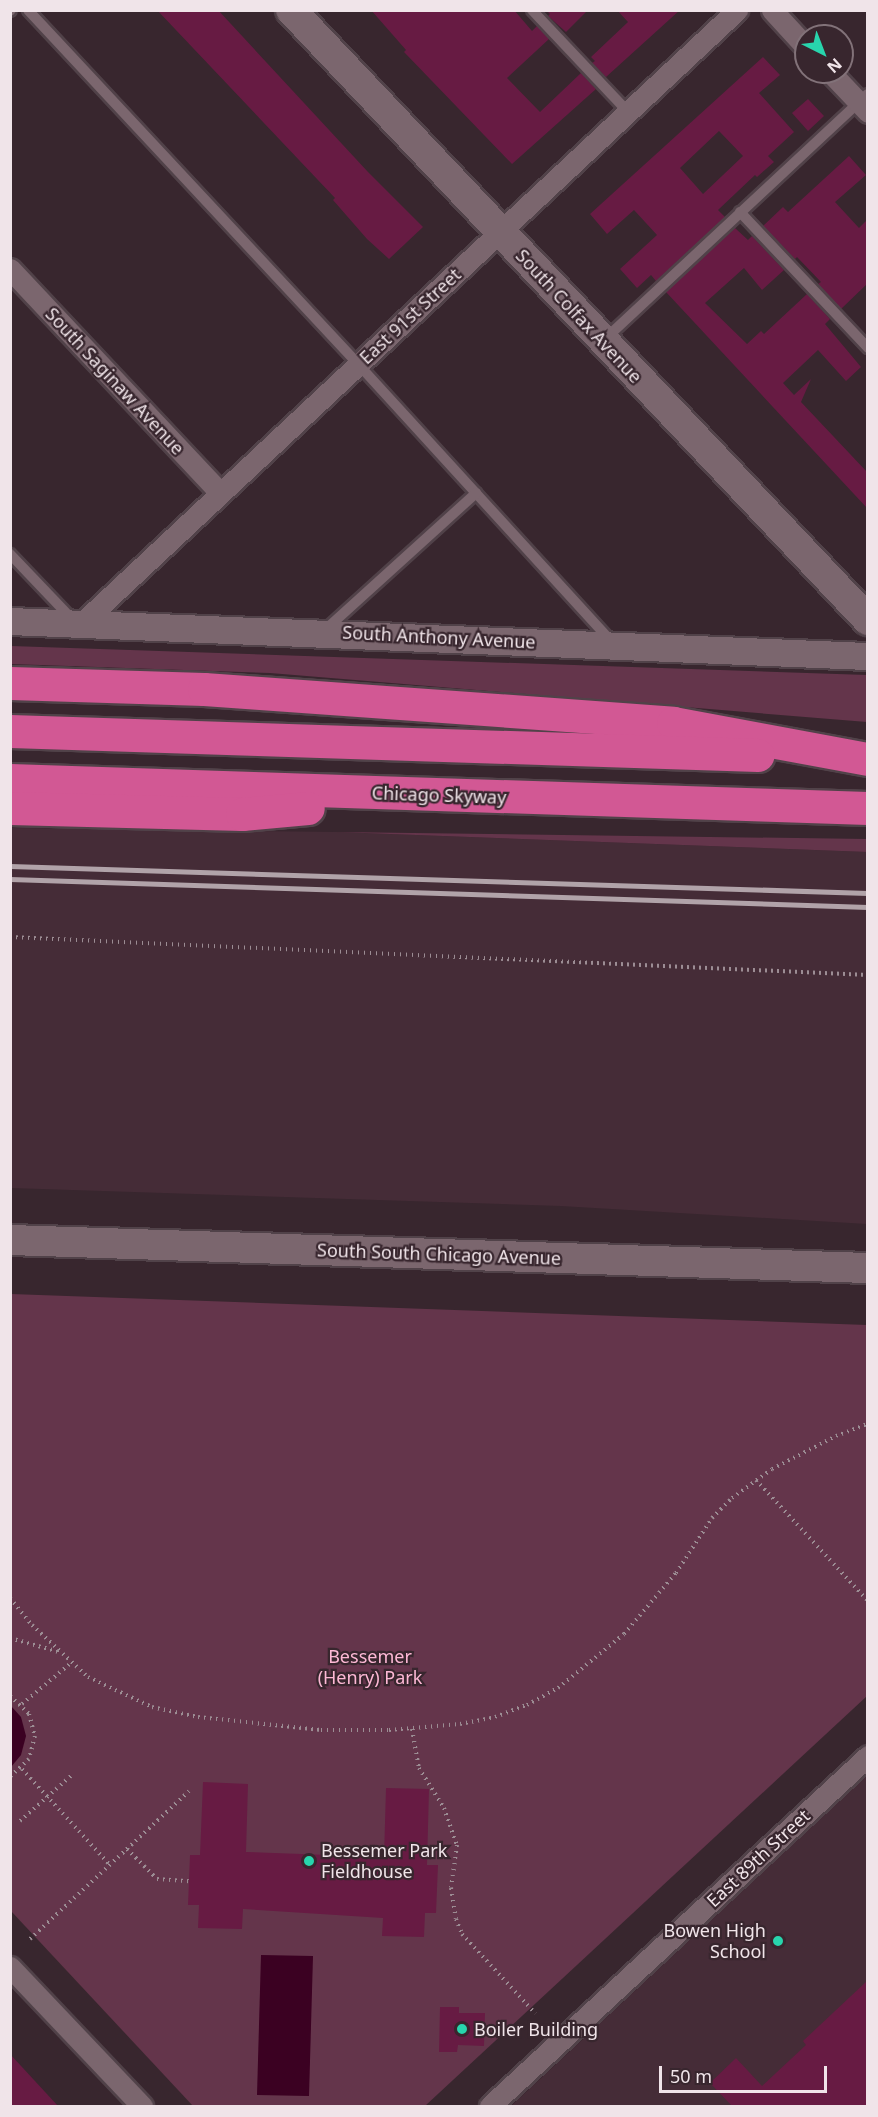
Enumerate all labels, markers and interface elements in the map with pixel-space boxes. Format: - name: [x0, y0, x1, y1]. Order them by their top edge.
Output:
- north arrow: [794, 24, 854, 84]
- text: N: [823, 53, 847, 78]
- street label: South Colfax Avenue: [511, 245, 647, 387]
- street label: East 91st Street: [355, 264, 465, 368]
- street label: South Saginaw Avenue: [41, 303, 189, 459]
- street label: South Anthony Avenue: [342, 621, 536, 653]
- street label: Chicago Skyway: [371, 782, 507, 808]
- street label: South South Chicago Avenue: [317, 1239, 561, 1269]
- park label: Bessemer (Henry) Park: [318, 1646, 422, 1688]
- street label: East 89th Street: [702, 1805, 814, 1911]
- place label: Bessemer Park Fieldhouse: [321, 1840, 447, 1882]
- marker: Bessemer Park Fieldhouse: [302, 1854, 316, 1868]
- place label: Bowen High School: [663, 1920, 766, 1962]
- marker: Bowen High School: [771, 1934, 785, 1948]
- place label: Boiler Building: [474, 2018, 598, 2040]
- marker: Boiler Building: [455, 2022, 469, 2036]
- scale bar: [662, 2054, 830, 2092]
- text: 50 m: [670, 2064, 712, 2088]

